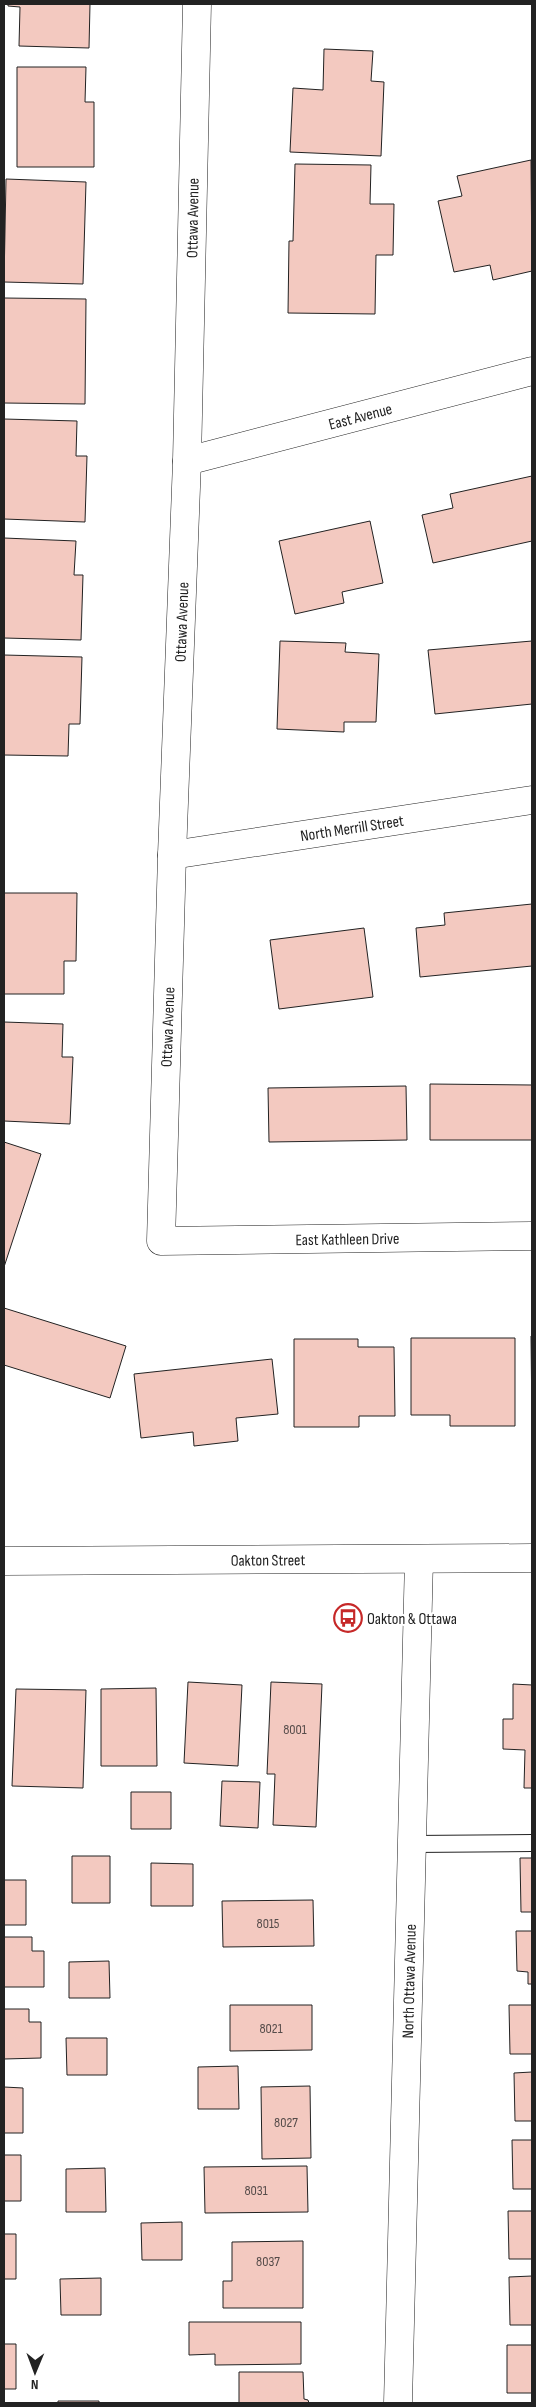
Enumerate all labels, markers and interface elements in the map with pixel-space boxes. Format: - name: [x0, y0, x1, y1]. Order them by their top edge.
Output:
- street label: Ottawa Avenue: [183, 178, 204, 258]
- street label: East Avenue: [327, 400, 394, 435]
- street label: Ottawa Avenue: [172, 582, 193, 662]
- street label: North Merrill Street: [299, 812, 405, 846]
- street label: Ottawa Avenue: [158, 987, 179, 1067]
- street label: East Kathleen Drive: [295, 1230, 400, 1250]
- street label: Oakton Street: [231, 1551, 306, 1571]
- bus stop icon: Oakton & Ottawa: [333, 1603, 363, 1633]
- place label: Oakton & Ottawa: [367, 1610, 457, 1629]
- house number: 8001: [283, 1721, 307, 1738]
- house number: 8015: [257, 1915, 280, 1932]
- street label: North Ottawa Avenue: [399, 1924, 421, 2039]
- house number: 8021: [259, 2020, 283, 2037]
- house number: 8027: [274, 2114, 298, 2131]
- house number: 8031: [244, 2182, 268, 2199]
- house number: 8037: [256, 2253, 280, 2270]
- north arrow: [10, 2347, 60, 2397]
- text: N: [31, 2376, 39, 2393]

